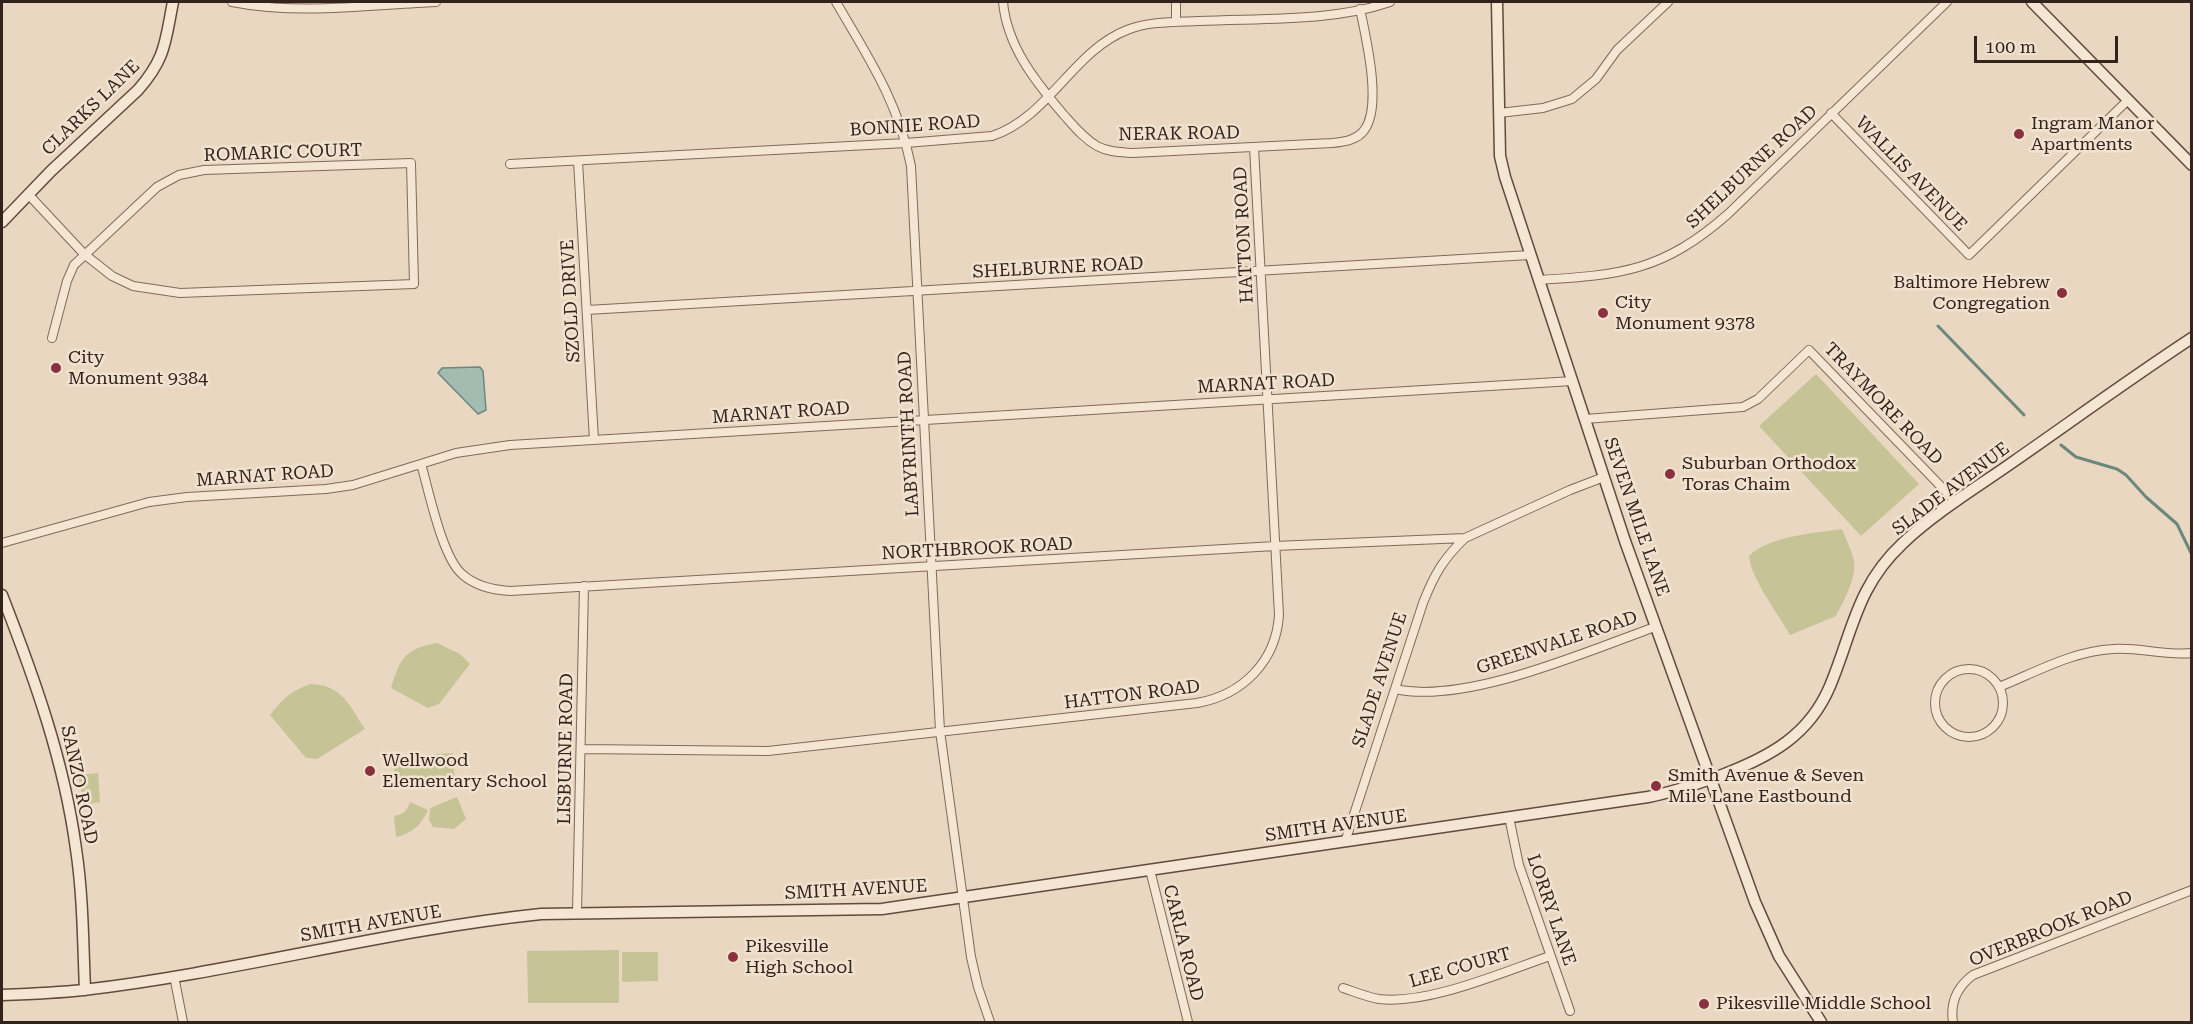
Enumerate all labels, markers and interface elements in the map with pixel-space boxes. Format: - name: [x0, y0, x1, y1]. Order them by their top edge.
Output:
- scale bar: [1977, 24, 2121, 62]
- text: 100 m: [1985, 36, 2036, 57]
- street label: CLARKS LANE: [37, 56, 145, 160]
- street label: SHELBURNE ROAD: [1682, 101, 1822, 233]
- street label: BONNIE ROAD: [849, 111, 981, 141]
- street label: WALLIS AVENUE: [1851, 112, 1971, 236]
- place label: Ingram Manor Apartments: [2031, 113, 2154, 156]
- street label: NERAK ROAD: [1118, 122, 1240, 146]
- marker: Ingram Manor Apartments: [2012, 127, 2026, 141]
- street label: ROMARIC COURT: [203, 139, 363, 167]
- street label: HATTON ROAD: [1230, 166, 1258, 304]
- street label: SZOLD DRIVE: [557, 239, 585, 363]
- street label: SHELBURNE ROAD: [972, 253, 1144, 283]
- place label: Baltimore Hebrew Congregation: [1893, 272, 2050, 314]
- marker: Baltimore Hebrew Congregation: [2055, 286, 2069, 300]
- place label: City Monument 9378: [1615, 292, 1755, 334]
- marker: City Monument 9378: [1596, 306, 1610, 320]
- street label: TRAYMORE ROAD: [1819, 338, 1947, 470]
- place label: City Monument 9384: [68, 347, 208, 389]
- street label: LABYRINTH ROAD: [894, 351, 924, 517]
- marker: City Monument 9384: [49, 361, 63, 375]
- street label: MARNAT ROAD: [1197, 370, 1335, 398]
- street label: MARNAT ROAD: [711, 397, 851, 429]
- street label: SEVEN MILE LANE: [1599, 435, 1673, 599]
- street label: SLADE AVENUE: [1888, 438, 2014, 540]
- place label: Suburban Orthodox Toras Chaim: [1682, 453, 1856, 496]
- street label: MARNAT ROAD: [195, 460, 335, 492]
- marker: Suburban Orthodox Toras Chaim: [1663, 467, 1677, 481]
- street label: NORTHBROOK ROAD: [881, 533, 1073, 565]
- street label: GREENVALE ROAD: [1474, 607, 1640, 679]
- street label: SLADE AVENUE: [1348, 610, 1412, 750]
- street label: LISBURNE ROAD: [554, 673, 578, 825]
- street label: HATTON ROAD: [1063, 676, 1201, 714]
- street label: SANZO ROAD: [56, 724, 102, 846]
- place label: Wellwood Elementary School: [382, 750, 547, 792]
- marker: Wellwood Elementary School: [363, 764, 377, 778]
- place label: Smith Avenue & Seven Mile Lane Eastbound: [1668, 765, 1864, 808]
- marker: Smith Avenue & Seven Mile Lane Eastbound: [1649, 779, 1663, 793]
- street label: SMITH AVENUE: [1264, 805, 1408, 847]
- street label: LORRY LANE: [1522, 851, 1580, 969]
- street label: SMITH AVENUE: [784, 875, 928, 905]
- street label: CARLA ROAD: [1158, 883, 1208, 1003]
- street label: OVERBROOK ROAD: [1966, 886, 2136, 972]
- street label: SMITH AVENUE: [299, 901, 443, 947]
- place label: Pikesville High School: [745, 936, 853, 978]
- street label: LEE COURT: [1407, 943, 1513, 993]
- marker: Pikesville High School: [726, 950, 740, 964]
- place label: Pikesville Middle School: [1716, 993, 1931, 1015]
- marker: Pikesville Middle School: [1697, 997, 1711, 1011]

